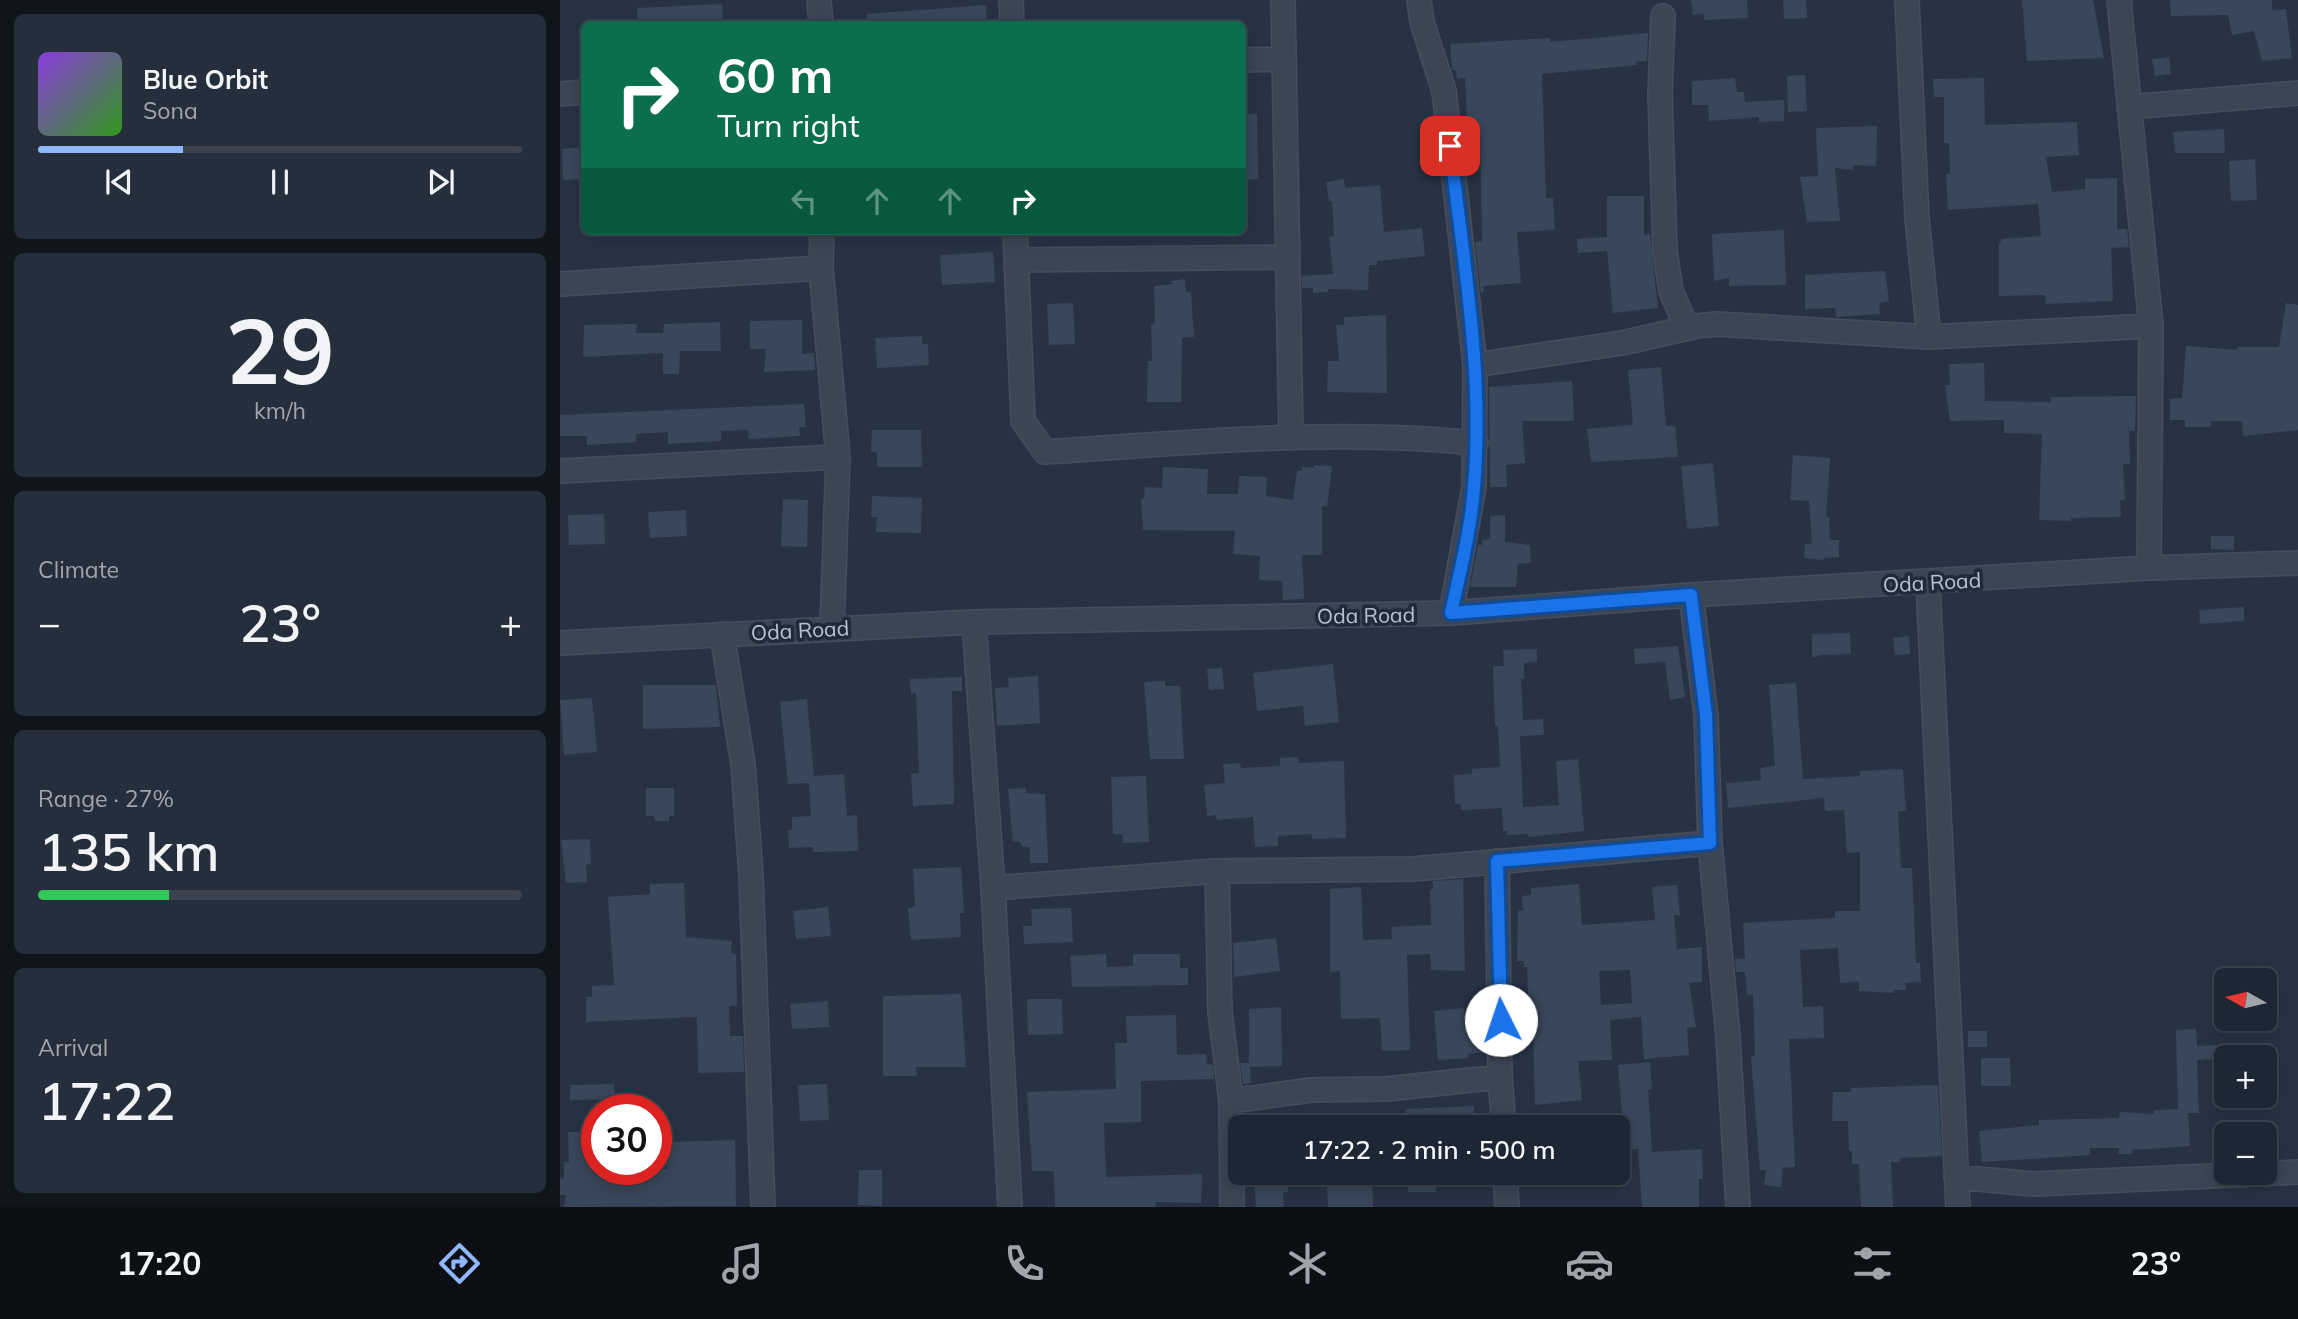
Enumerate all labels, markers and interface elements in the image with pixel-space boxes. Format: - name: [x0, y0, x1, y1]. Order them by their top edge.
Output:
- text: 60 m: [717, 44, 833, 105]
- icon: right: [602, 49, 693, 140]
- text: Blue Orbit: [143, 63, 268, 96]
- text: Sona: [143, 96, 198, 125]
- text: Turn right: [717, 105, 860, 145]
- pin: [1420, 116, 1480, 176]
- icon: arrive: [1431, 127, 1469, 165]
- icon: previous: [100, 163, 138, 201]
- icon: pause: [261, 163, 299, 201]
- icon: next: [422, 163, 460, 201]
- icon: left: [785, 182, 823, 220]
- icon: ahead: [858, 182, 896, 220]
- icon: ahead: [931, 182, 969, 220]
- icon: right: [1004, 182, 1042, 220]
- text: 29: [225, 293, 335, 407]
- text: km/h: [254, 396, 306, 425]
- text: Climate: [38, 555, 119, 584]
- street label: Oda Road: [1882, 566, 1982, 598]
- text: 23°: [239, 590, 321, 655]
- text: −: [38, 599, 61, 647]
- text: +: [499, 599, 522, 647]
- street label: Oda Road: [1317, 601, 1415, 629]
- street label: Oda Road: [750, 614, 850, 646]
- text: Range · 27%: [38, 784, 174, 813]
- text: 135 km: [38, 819, 219, 884]
- north arrow: [2214, 968, 2277, 1031]
- map controls: [2214, 968, 2277, 1185]
- position arrow: [1464, 983, 1538, 1057]
- text: Arrival: [38, 1033, 108, 1062]
- button: +: [2214, 1045, 2277, 1108]
- text: 17:22: [38, 1068, 175, 1133]
- speed limit sign: 30: [581, 1094, 672, 1185]
- button: −: [2214, 1122, 2277, 1185]
- text: 17:22 · 2 min · 500 m: [1302, 1133, 1556, 1166]
- icon: directions: [435, 1239, 484, 1288]
- icon: music: [718, 1239, 767, 1288]
- icon: phone: [1000, 1239, 1049, 1288]
- icon: climate: [1283, 1239, 1332, 1288]
- icon: car: [1565, 1239, 1614, 1288]
- icon: filters: [1848, 1239, 1897, 1288]
- text: 17:20: [117, 1243, 202, 1283]
- text: 23°: [2131, 1243, 2181, 1283]

